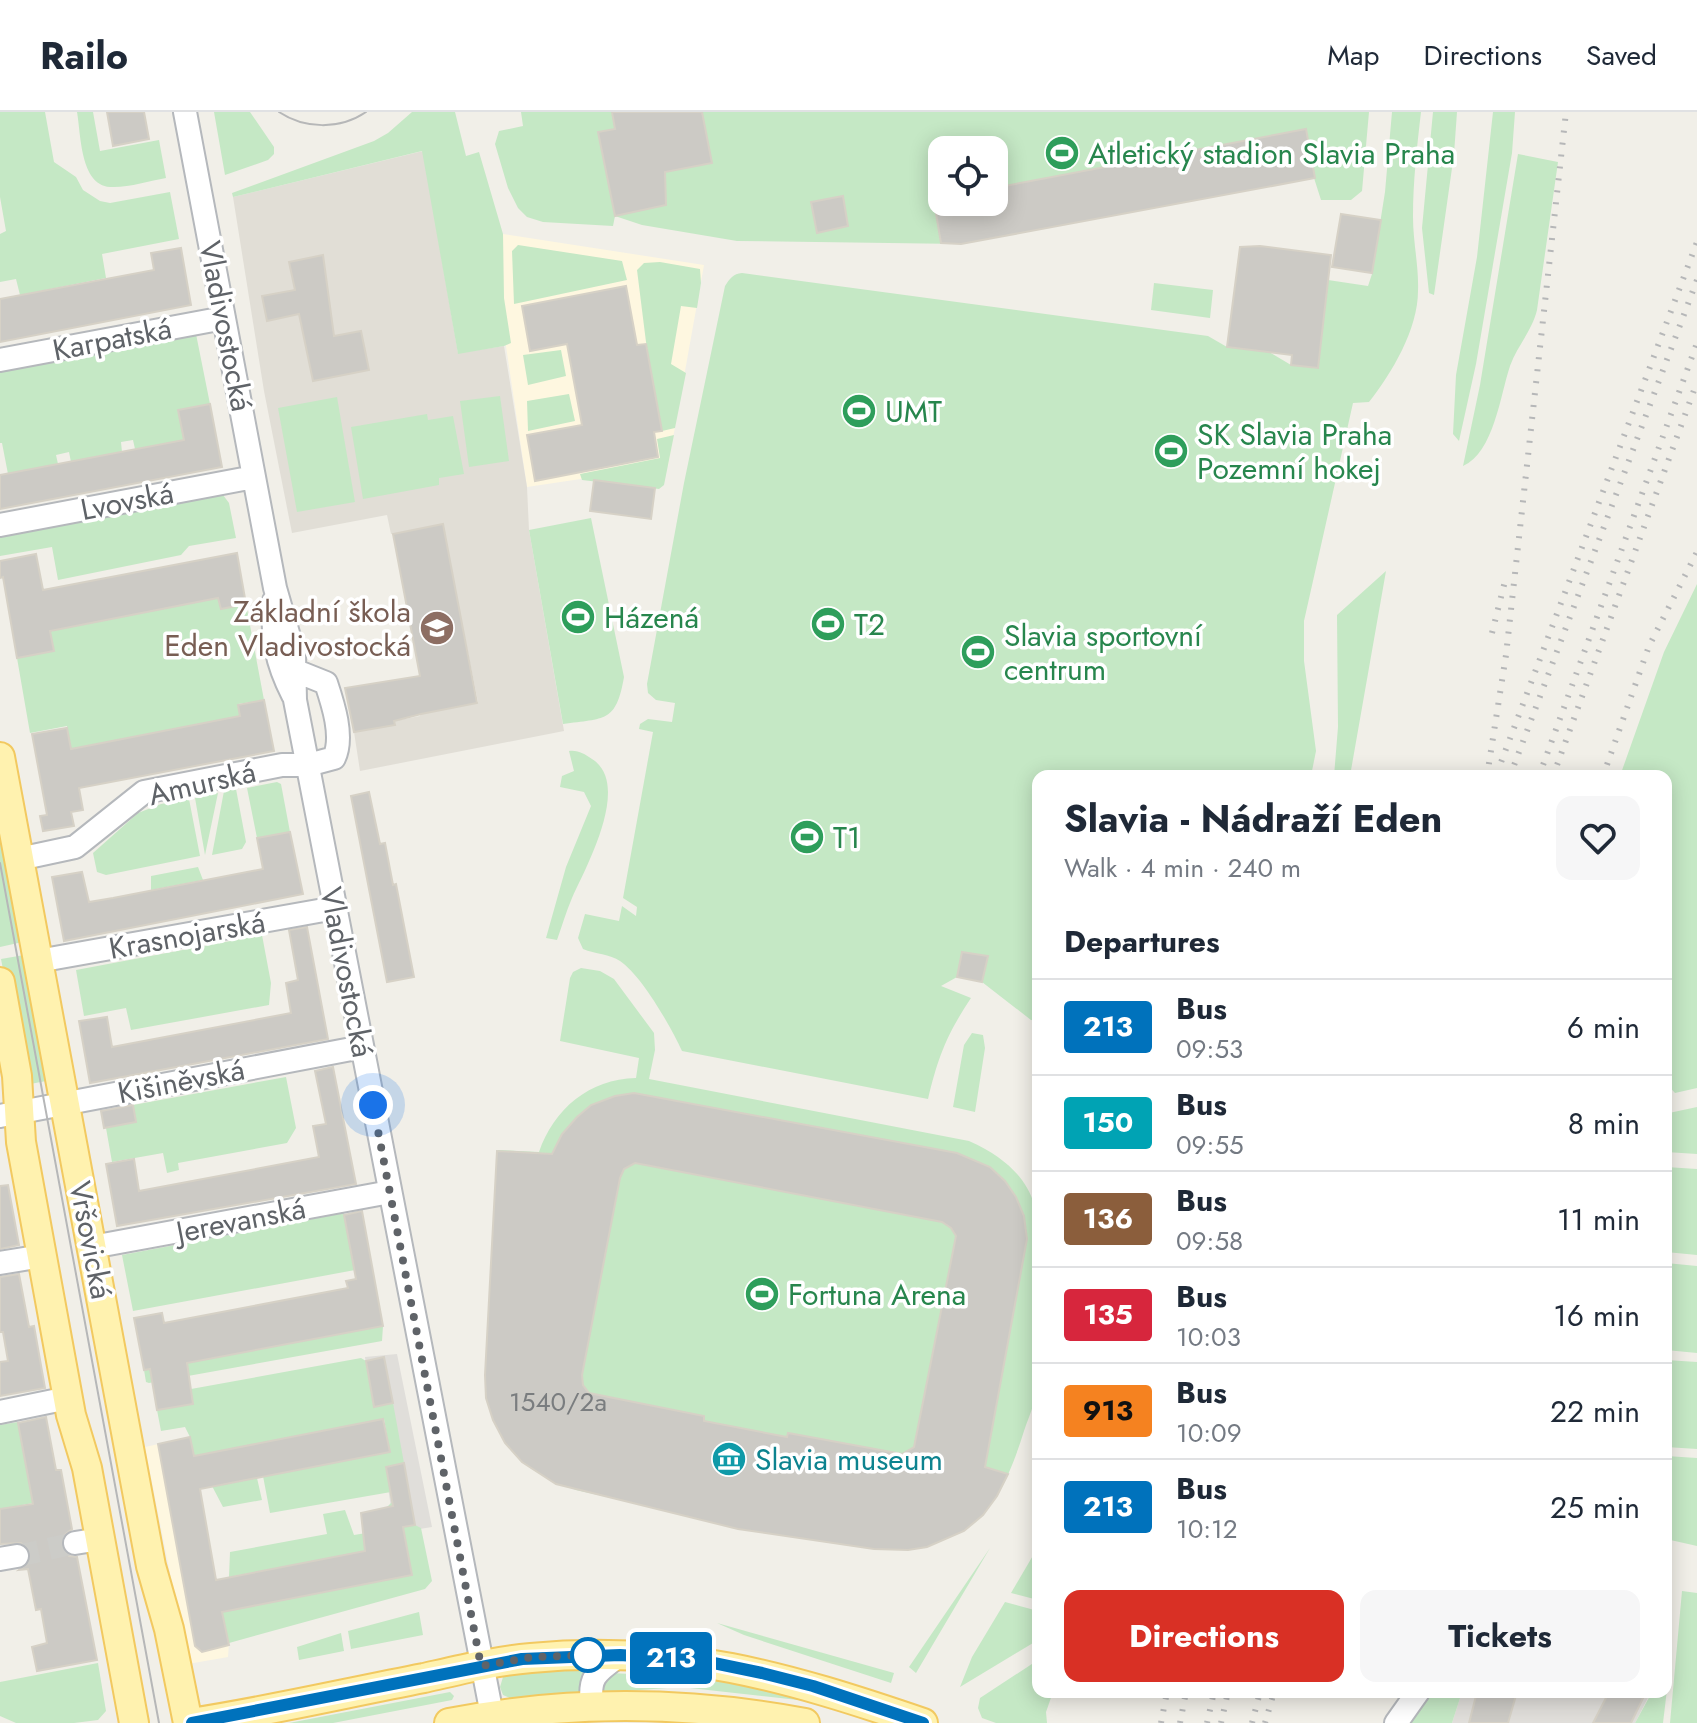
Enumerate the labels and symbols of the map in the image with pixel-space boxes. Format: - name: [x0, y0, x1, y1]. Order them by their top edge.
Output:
- place label: Atletický stadion Slavia Praha: [1088, 132, 1455, 175]
- sports icon: Atletický stadion Slavia Praha: [1043, 134, 1081, 172]
- street label: Vladivostocká: [188, 237, 264, 415]
- street label: Karpatská: [49, 306, 175, 372]
- place label: UMT: [885, 390, 942, 433]
- sports icon: UMT: [840, 392, 878, 430]
- place label: SK Slavia Praha Pozemní hokej: [1197, 413, 1392, 490]
- sports icon: SK Slavia Praha Pozemní hokej: [1152, 432, 1190, 470]
- street label: Lvovská: [77, 471, 177, 531]
- place label: Základní škola Eden Vladivostocká: [164, 590, 411, 667]
- place label: Házená: [604, 596, 699, 639]
- sports icon: Házená: [559, 598, 597, 636]
- place label: T2: [854, 603, 885, 646]
- sports icon: T2: [809, 605, 847, 643]
- school or university icon: Základní škola Eden Vladivostocká: [418, 609, 456, 647]
- place label: Slavia sportovní centrum: [1004, 614, 1203, 691]
- sports icon: Slavia sportovní centrum: [959, 633, 997, 671]
- street label: Amurská: [144, 750, 260, 816]
- place label: T1: [833, 816, 860, 859]
- sports icon: T1: [788, 818, 826, 856]
- street label: Vladivostocká: [309, 883, 385, 1061]
- street label: Krasnojarská: [105, 900, 269, 970]
- street label: Kišiněvská: [114, 1048, 248, 1114]
- your location: [353, 1085, 393, 1125]
- street label: Vršovická: [59, 1177, 123, 1303]
- street label: Jerevanská: [169, 1186, 309, 1254]
- place label: Fortuna Arena: [788, 1273, 966, 1316]
- sports icon: Fortuna Arena: [743, 1275, 781, 1313]
- house number: 1540/2a: [509, 1383, 607, 1421]
- place label: Slavia museum: [755, 1438, 943, 1481]
- museum icon: Slavia museum: [710, 1440, 748, 1478]
- line badge: 213: [625, 1632, 717, 1684]
- unlabelled marker: [571, 1638, 605, 1672]

